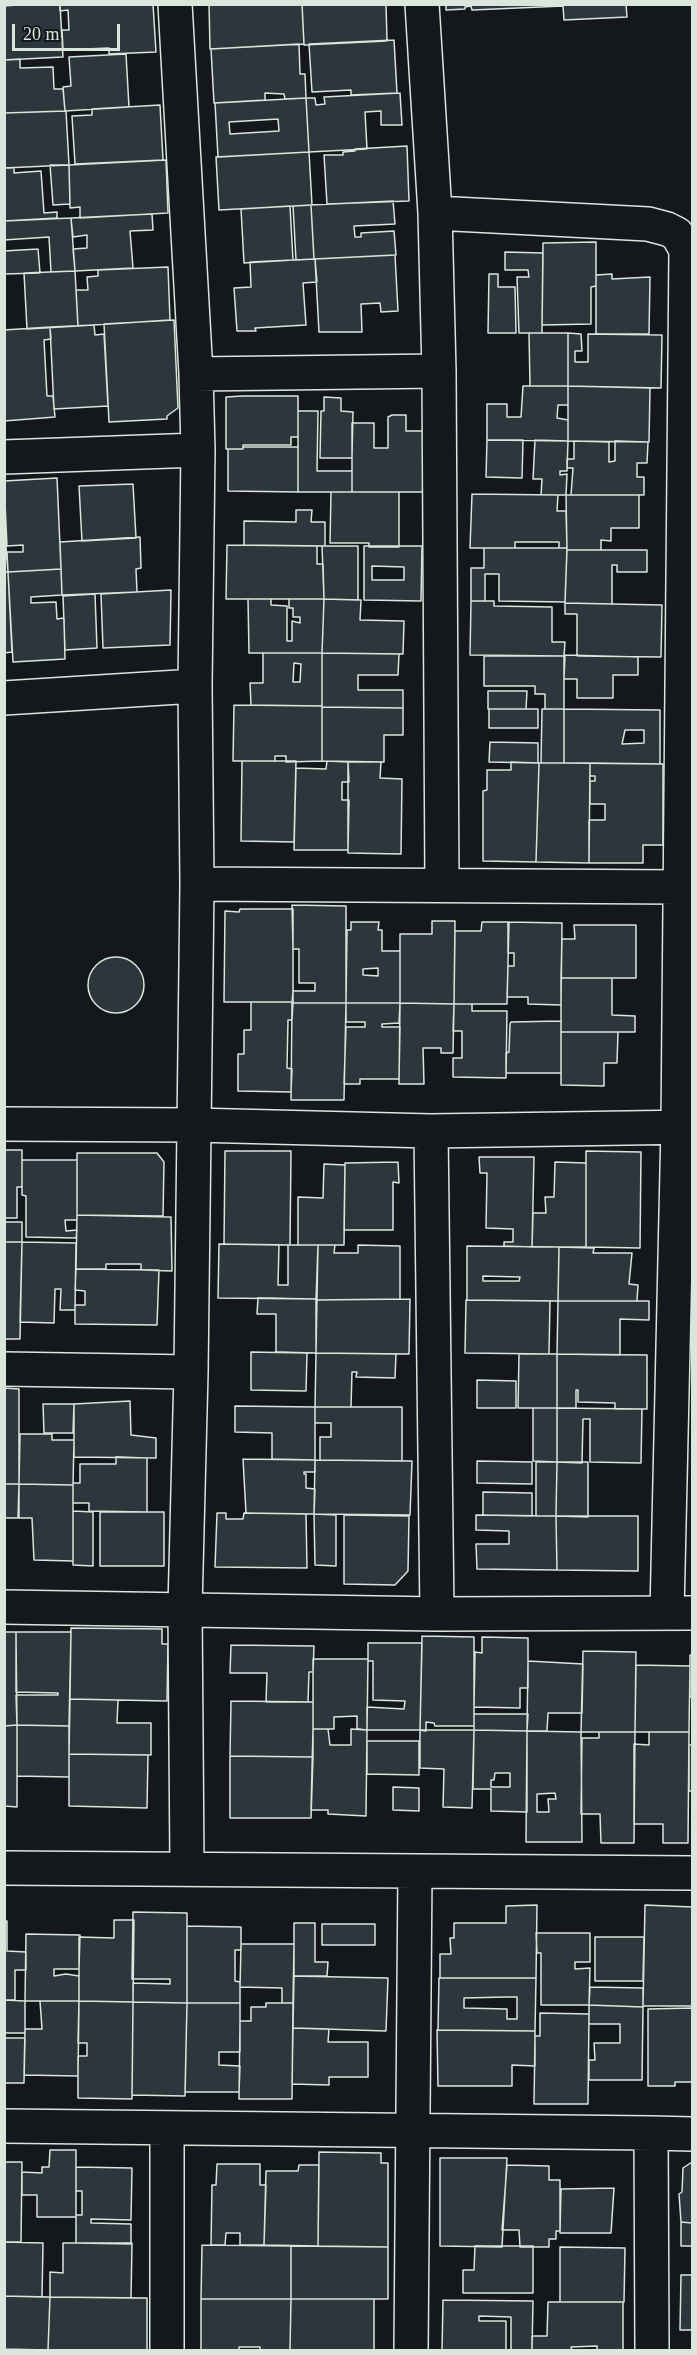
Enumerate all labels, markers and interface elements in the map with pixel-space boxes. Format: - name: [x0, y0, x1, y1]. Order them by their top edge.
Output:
- scale bar: [15, 12, 123, 50]
- text: 20 m: [23, 24, 60, 44]

